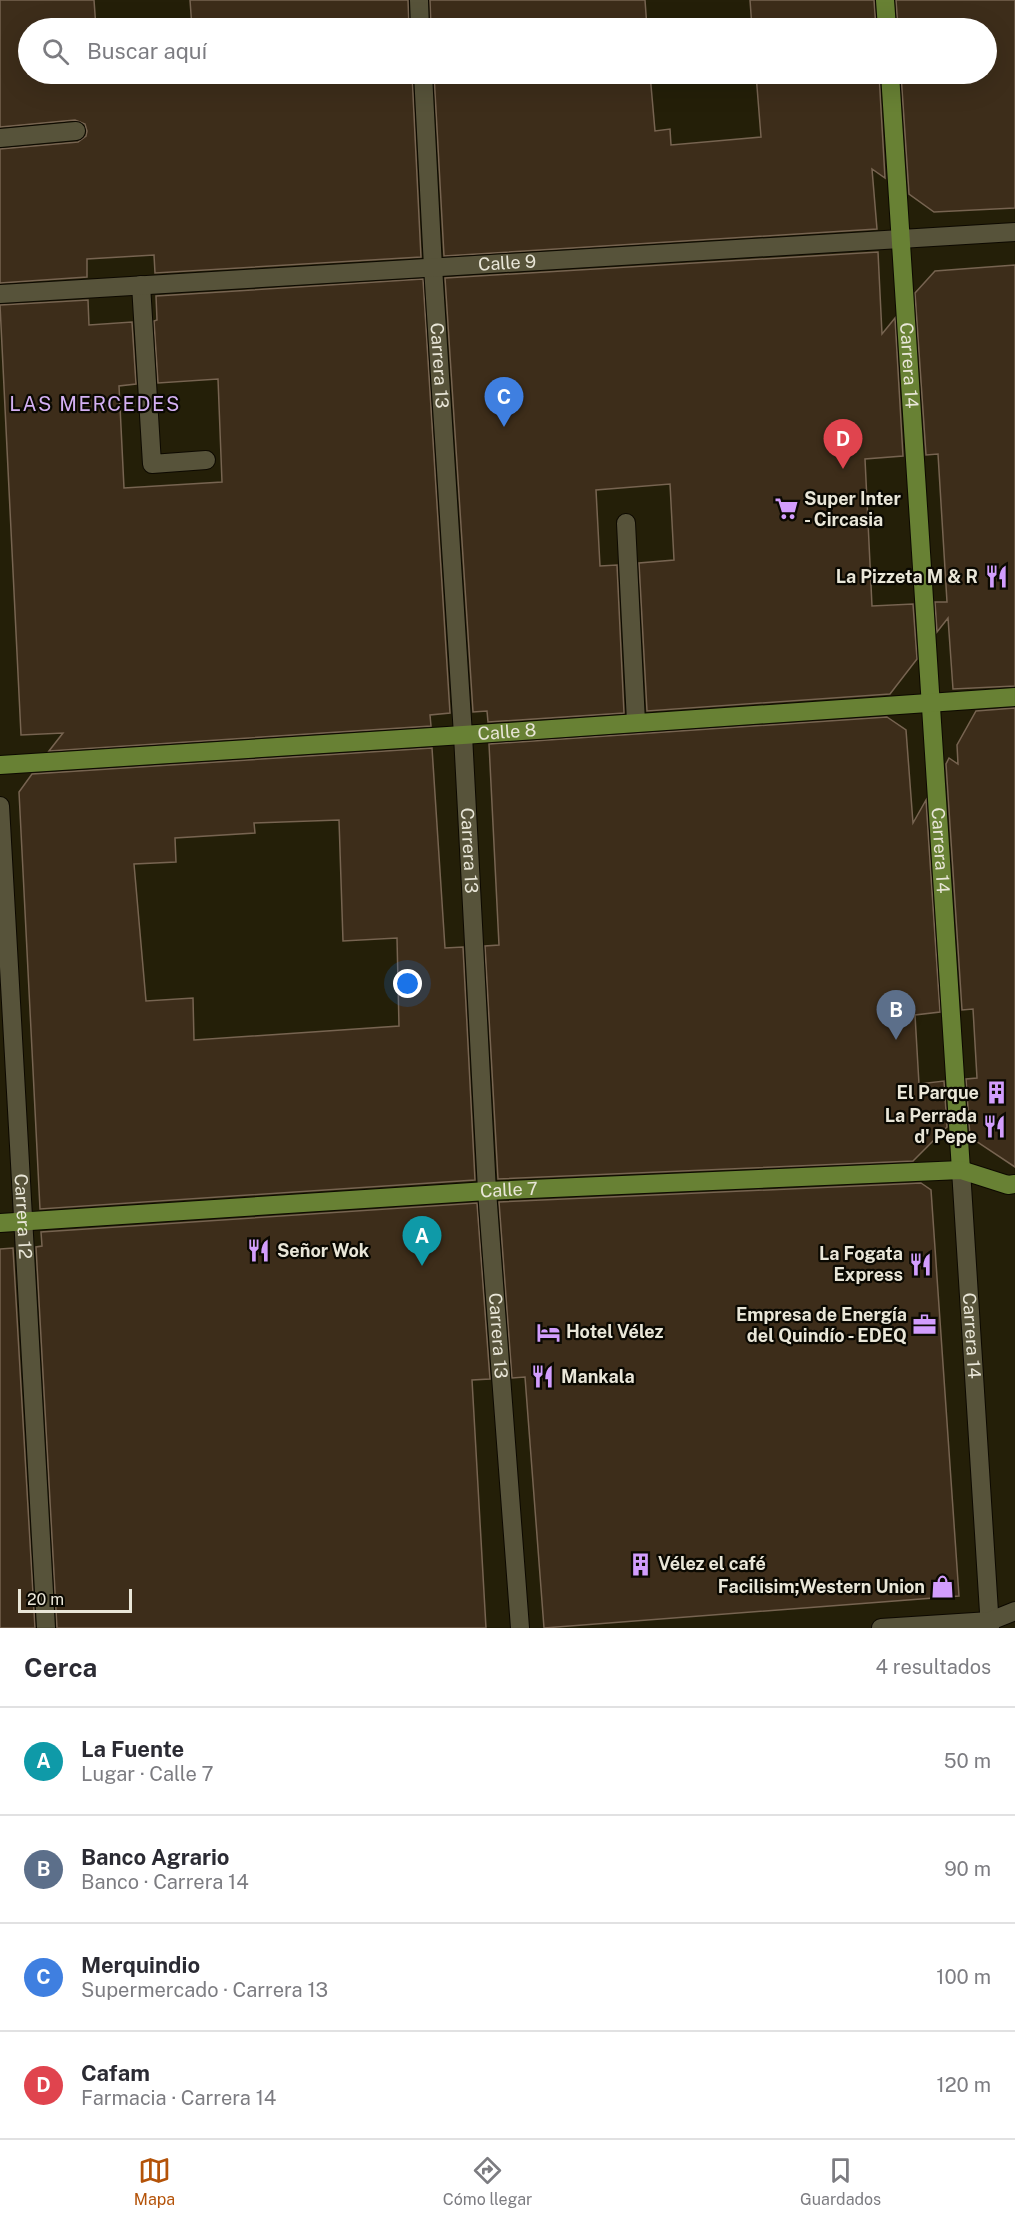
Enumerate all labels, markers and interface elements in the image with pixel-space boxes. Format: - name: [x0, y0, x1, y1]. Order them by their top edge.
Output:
- search box: [18, 18, 997, 84]
- icon: search: [39, 35, 72, 68]
- text: Buscar aquí: [87, 38, 207, 64]
- street label: Calle 9: [477, 250, 537, 275]
- street label: Carrera 13: [427, 322, 453, 409]
- street label: Carrera 14: [896, 322, 923, 409]
- pin: C: [484, 378, 524, 427]
- district label: LAS MERCEDES: [9, 392, 181, 416]
- pin: D: [824, 420, 862, 469]
- place label: Super Inter - Circasia: [804, 488, 901, 530]
- supermarket icon: Super Inter - Circasia: [773, 496, 799, 522]
- restaurant icon: La Pizzeta M & R: [983, 564, 1009, 590]
- place label: La Pizzeta M & R: [836, 566, 978, 587]
- street label: Calle 8: [477, 719, 537, 744]
- street label: Carrera 13: [457, 807, 482, 894]
- street label: Carrera 14: [928, 807, 954, 894]
- your location: [393, 969, 422, 998]
- pin: B: [876, 990, 916, 1040]
- building icon: El Parque: [984, 1080, 1010, 1106]
- place label: El Parque: [897, 1082, 979, 1103]
- place label: La Perrada d' Pepe: [885, 1105, 977, 1147]
- restaurant icon: La Perrada d' Pepe: [982, 1113, 1008, 1139]
- street label: Carrera 12: [11, 1173, 36, 1260]
- street label: Calle 7: [479, 1178, 538, 1201]
- pin: A: [402, 1216, 442, 1266]
- restaurant icon: Señor Wok: [246, 1238, 272, 1264]
- place label: Señor Wok: [277, 1240, 370, 1261]
- place label: La Fogata Express: [819, 1243, 903, 1285]
- restaurant icon: La Fogata Express: [908, 1251, 934, 1277]
- street label: Carrera 13: [485, 1292, 512, 1379]
- street label: Carrera 14: [959, 1292, 985, 1379]
- place label: Empresa de Energía del Quindío - EDEQ: [736, 1304, 907, 1346]
- office icon: Empresa de Energía del Quindío - EDEQ: [912, 1312, 938, 1338]
- hotel icon: Hotel Vélez: [535, 1319, 561, 1345]
- place label: Hotel Vélez: [566, 1321, 663, 1342]
- restaurant icon: Mankala: [530, 1364, 556, 1390]
- place label: Mankala: [561, 1366, 635, 1387]
- building icon: Vélez el café: [627, 1551, 653, 1577]
- place label: Vélez el café: [658, 1553, 766, 1574]
- shop icon: Facilisim;Western Union: [930, 1574, 956, 1600]
- place label: Facilisim;Western Union: [718, 1576, 925, 1597]
- scale bar: [18, 1586, 132, 1614]
- text: 20 m: [27, 1590, 64, 1609]
- text: Cerca: [24, 1652, 97, 1683]
- text: 4 resultados: [875, 1655, 991, 1679]
- text: La Fuente: [81, 1736, 184, 1762]
- text: A: [36, 1749, 51, 1773]
- text: 50 m: [944, 1749, 991, 1773]
- text: Lugar · Calle 7: [81, 1762, 213, 1786]
- text: Banco Agrario: [81, 1844, 230, 1870]
- text: B: [37, 1857, 50, 1881]
- text: 90 m: [944, 1857, 991, 1881]
- text: Banco · Carrera 14: [81, 1870, 249, 1894]
- text: Merquindio: [81, 1952, 200, 1978]
- text: C: [36, 1965, 51, 1989]
- text: 100 m: [936, 1965, 991, 1989]
- text: Supermercado · Carrera 13: [81, 1978, 328, 2002]
- text: Cafam: [81, 2060, 150, 2086]
- text: D: [36, 2073, 51, 2097]
- text: 120 m: [937, 2073, 991, 2097]
- text: Farmacia · Carrera 14: [81, 2086, 276, 2110]
- tab: Mapa: [134, 2154, 175, 2209]
- tab: Cómo llegar: [443, 2154, 532, 2209]
- tab: Guardados: [800, 2154, 881, 2209]

